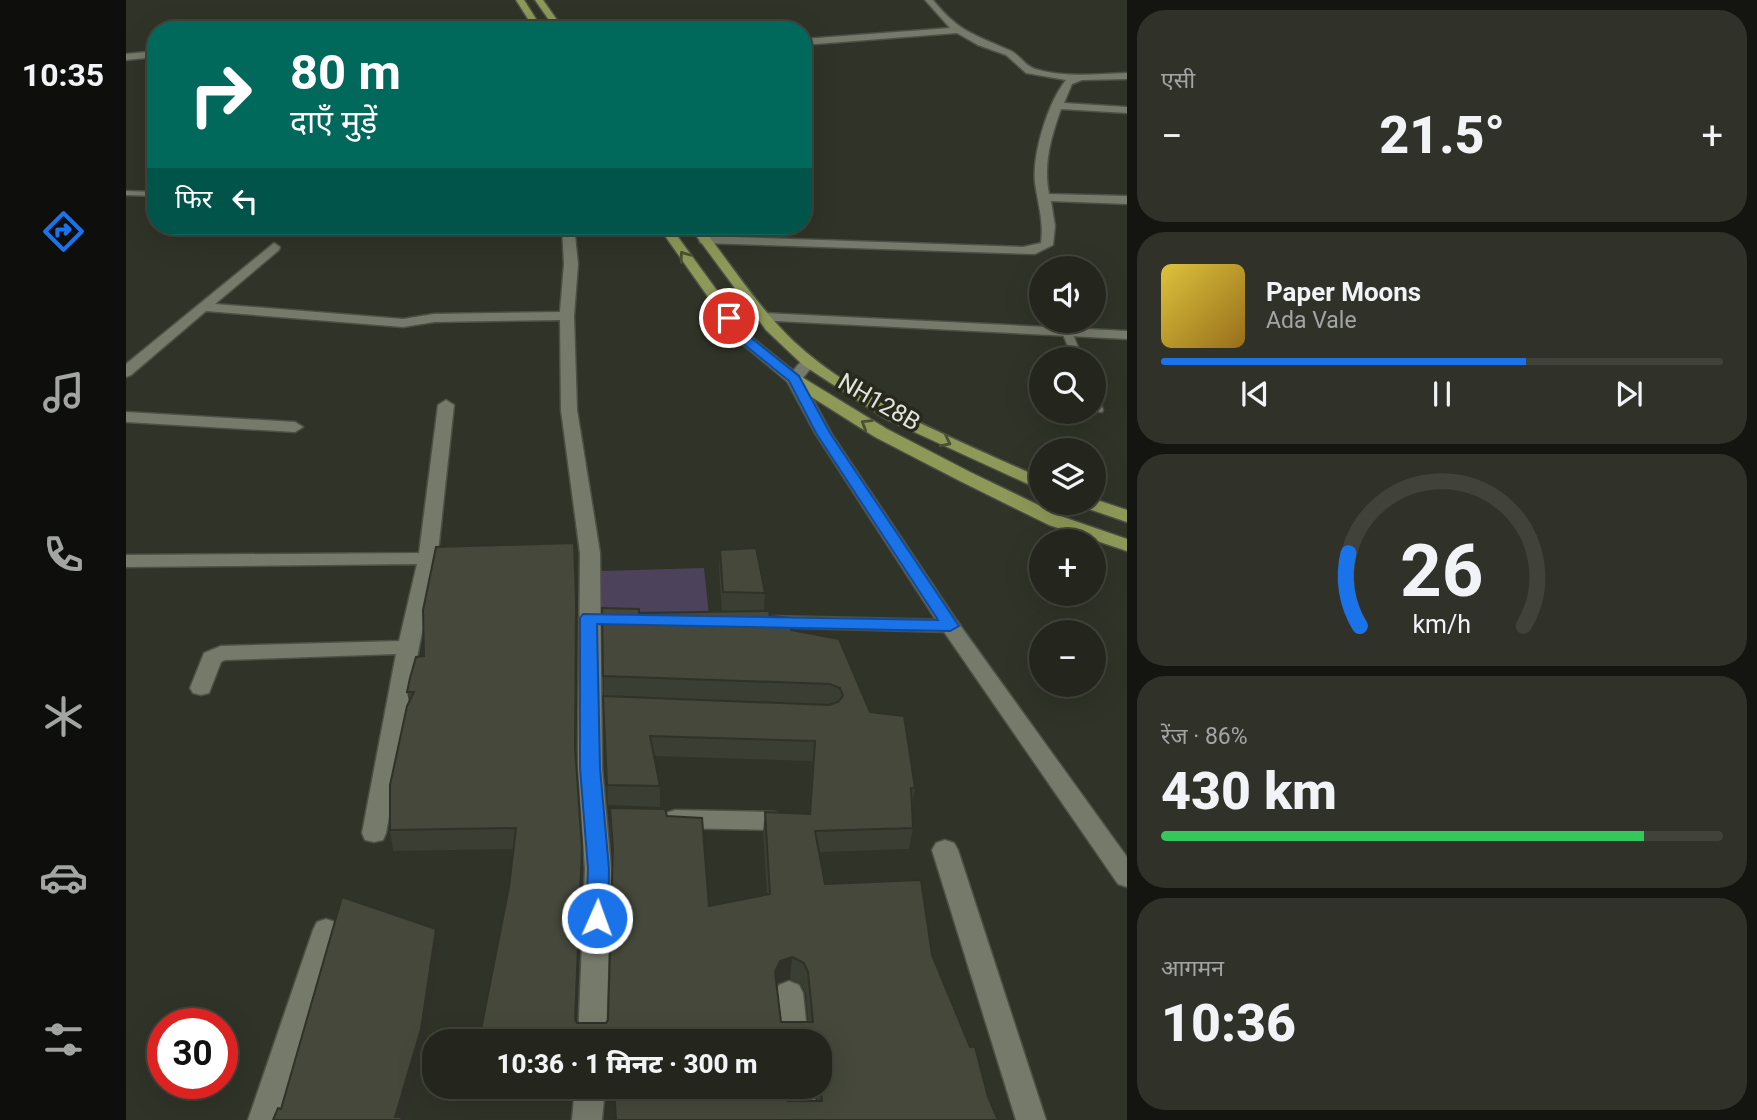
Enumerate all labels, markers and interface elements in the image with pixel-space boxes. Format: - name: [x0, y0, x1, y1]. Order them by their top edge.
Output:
- text: 80 m: [290, 44, 401, 101]
- icon: right: [175, 49, 266, 140]
- text: 10:35: [22, 56, 104, 94]
- text: एसी: [1161, 67, 1195, 94]
- text: दाएँ मुड़ें: [290, 103, 377, 141]
- text: 21.5°: [1379, 105, 1505, 166]
- text: −: [1161, 114, 1183, 158]
- text: +: [1701, 114, 1723, 158]
- icon: left: [226, 182, 264, 220]
- text: फिर: [175, 184, 212, 214]
- icon: directions: [39, 207, 88, 256]
- one-way arrow: [680, 251, 692, 264]
- map controls: [1029, 256, 1106, 697]
- button: sound: [1029, 256, 1106, 333]
- text: Paper Moons: [1266, 277, 1421, 307]
- pin: [699, 288, 759, 348]
- icon: arrive: [710, 299, 748, 337]
- text: Ada Vale: [1266, 307, 1357, 334]
- button: search: [1029, 347, 1106, 424]
- street label: NH128B: [833, 367, 925, 437]
- icon: music: [39, 368, 88, 417]
- icon: previous: [1236, 375, 1274, 413]
- icon: pause: [1423, 375, 1461, 413]
- icon: next: [1610, 375, 1648, 413]
- one-way arrow: [860, 419, 873, 432]
- one-way arrow: [939, 434, 951, 448]
- button: layers: [1029, 438, 1106, 515]
- text: 26: [1400, 528, 1484, 614]
- button: +: [1029, 529, 1106, 606]
- icon: phone: [39, 530, 88, 579]
- text: km/h: [1413, 610, 1471, 639]
- button: −: [1029, 620, 1106, 697]
- icon: climate: [39, 692, 88, 741]
- text: रेंज · 86%: [1161, 723, 1248, 750]
- text: 430 km: [1161, 761, 1337, 822]
- icon: car: [39, 853, 88, 902]
- position arrow: [560, 881, 634, 955]
- text: आगमन: [1161, 955, 1224, 982]
- text: 10:36: [1161, 993, 1296, 1054]
- speed limit sign: 30: [147, 1008, 238, 1099]
- icon: filters: [39, 1015, 88, 1064]
- text: 10:36 · 1 मिनट · 300 m: [497, 1049, 758, 1079]

